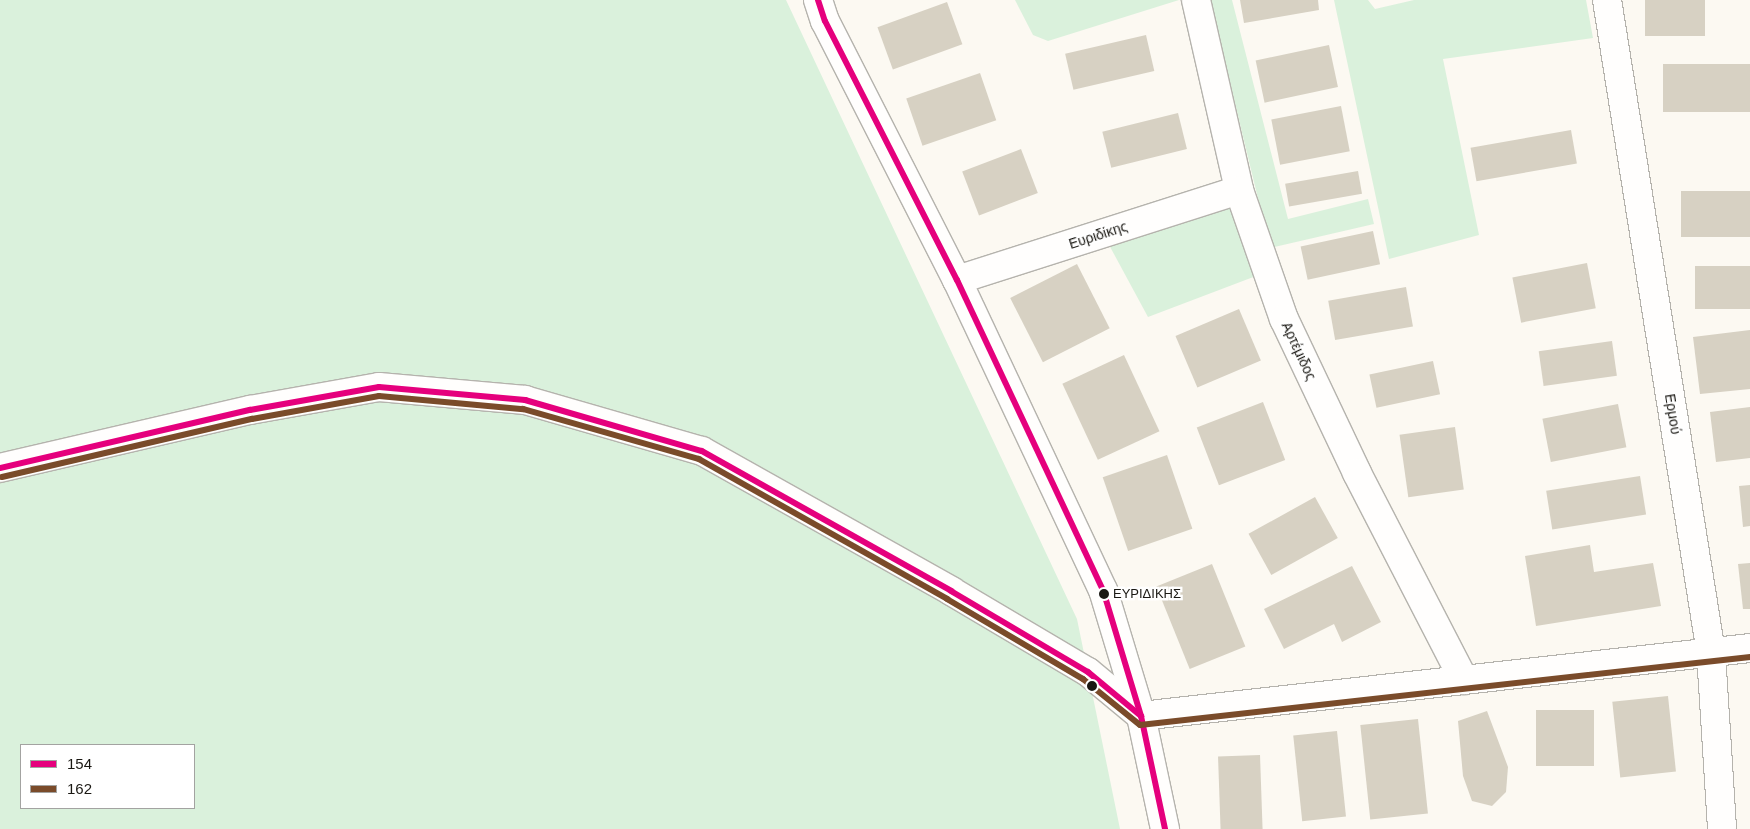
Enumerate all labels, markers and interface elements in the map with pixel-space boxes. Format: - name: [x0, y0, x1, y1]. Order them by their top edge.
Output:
- street label: Ευριδίκης: [1067, 218, 1129, 252]
- street label: Αρτέμιδος: [1278, 319, 1320, 383]
- street label: Ερμού: [1662, 393, 1684, 435]
- place label: ΕΥΡΙΔΙΚΗΣ: [1113, 586, 1181, 602]
- marker: ΕΥΡΙΔΙΚΗΣ: [1099, 589, 1109, 599]
- unlabelled marker: [1087, 681, 1097, 691]
- legend: [20, 744, 195, 809]
- text: 154: [67, 755, 92, 772]
- text: 162: [67, 780, 92, 797]

